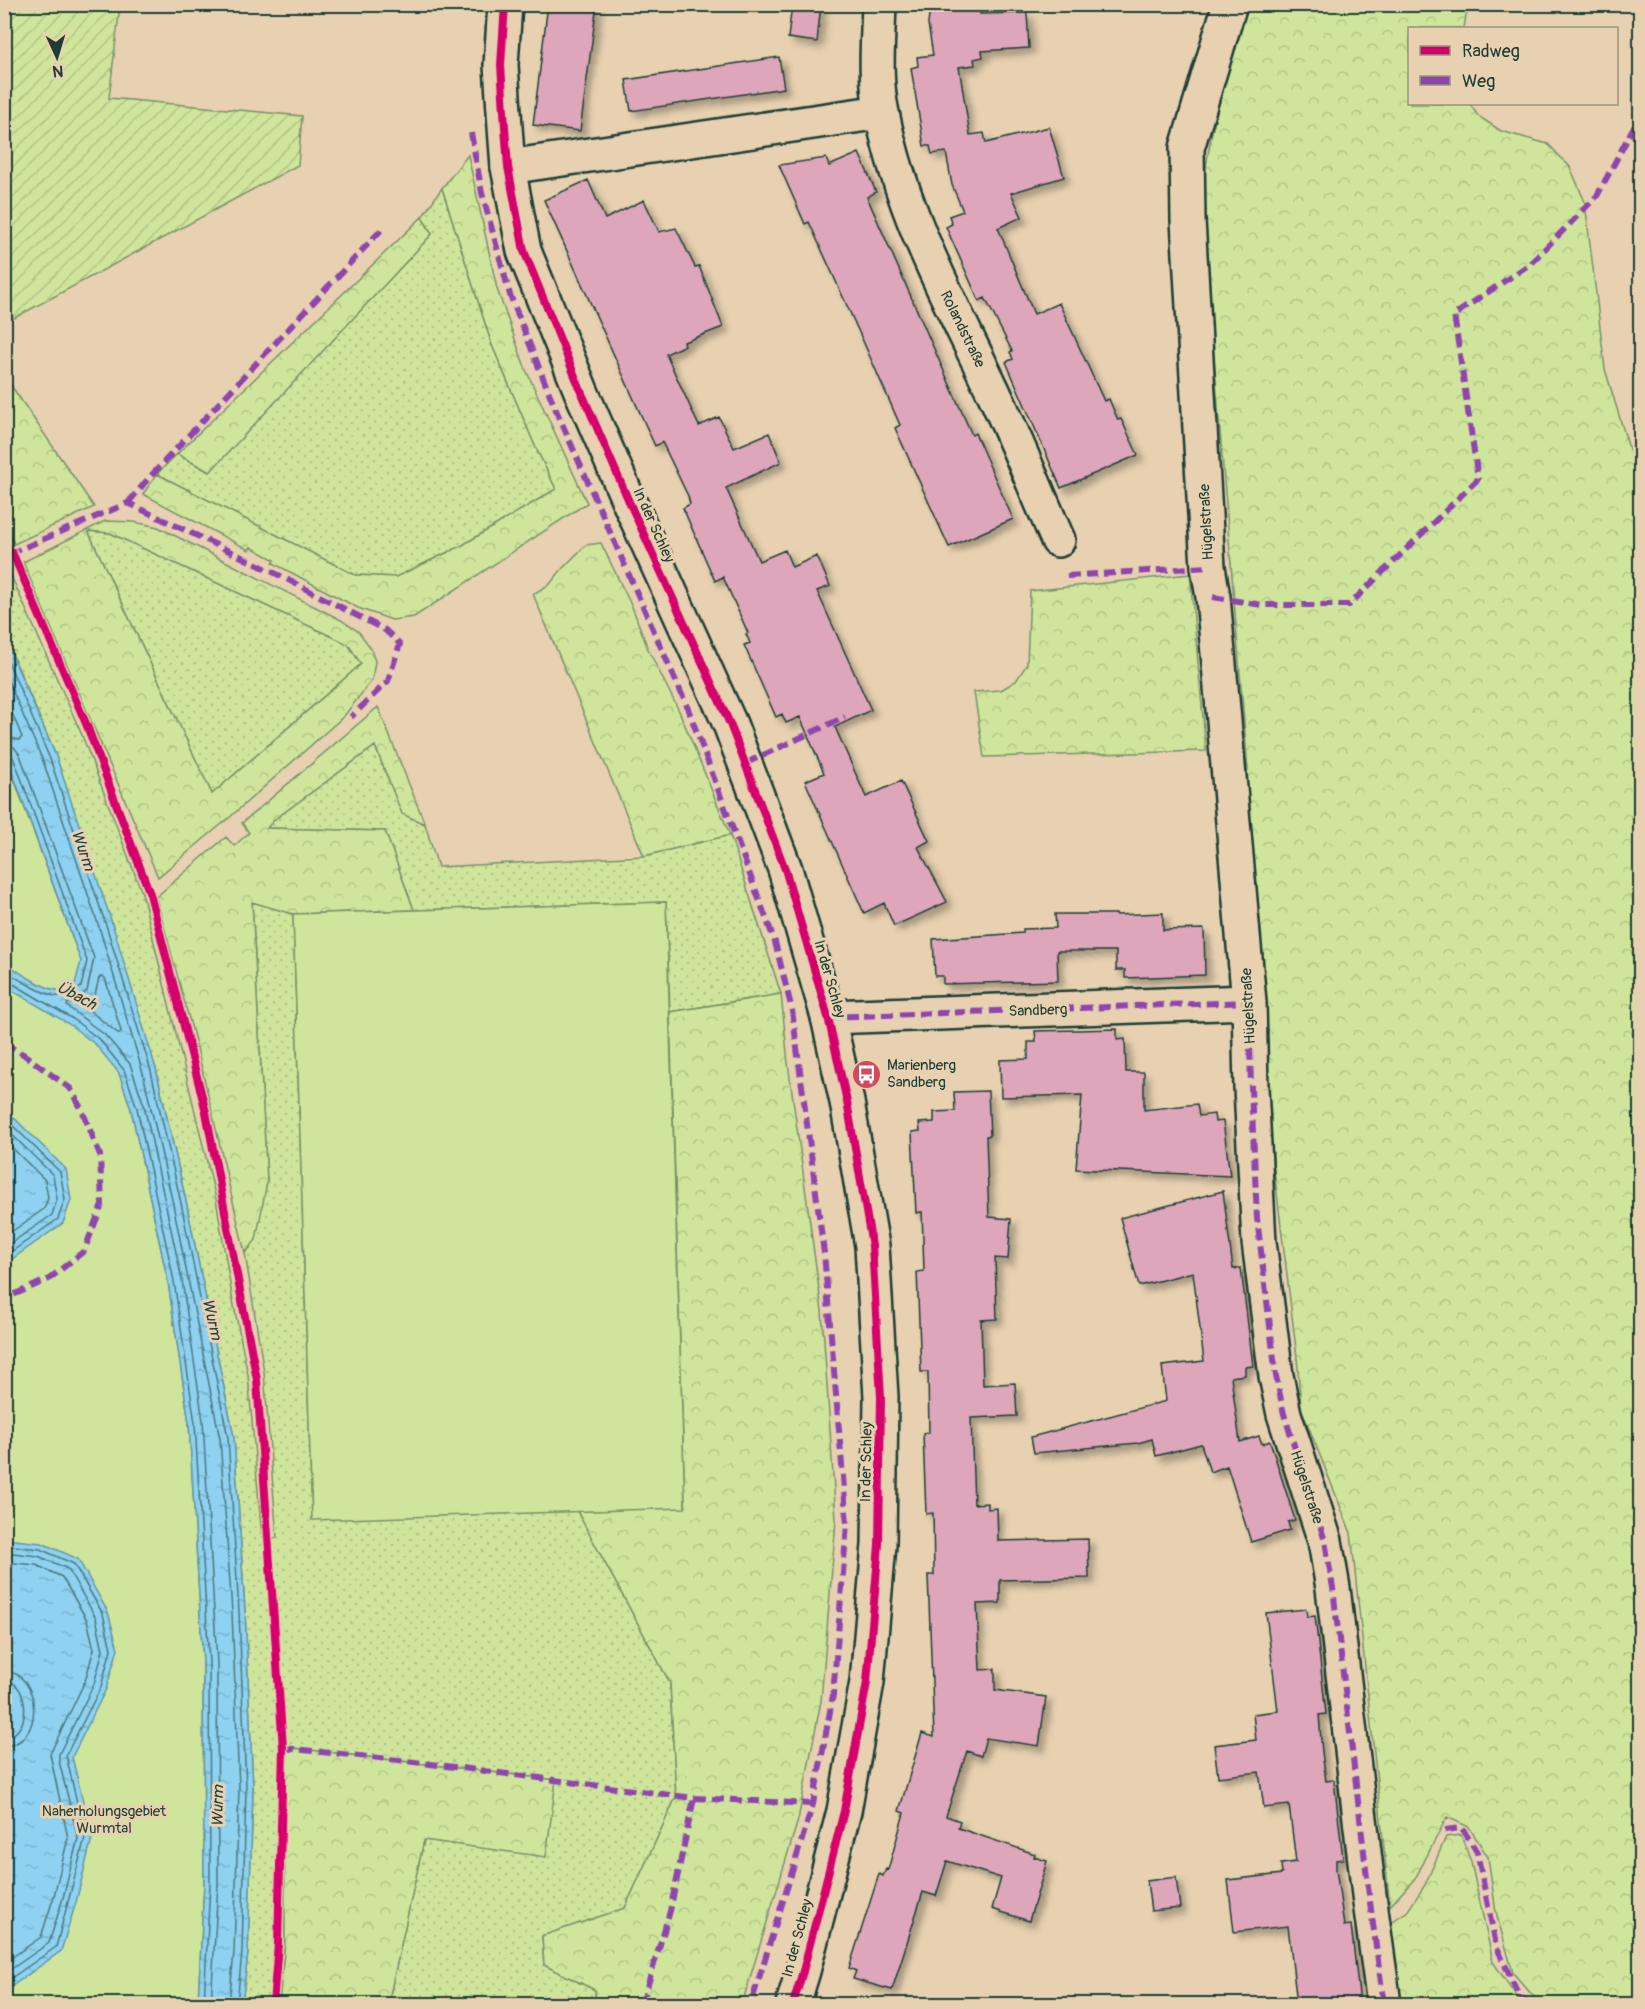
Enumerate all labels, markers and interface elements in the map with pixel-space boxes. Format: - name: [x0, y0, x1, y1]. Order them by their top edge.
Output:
- north arrow: [27, 27, 87, 87]
- legend: [1408, 27, 1618, 105]
- text: Radweg: [1462, 40, 1520, 63]
- text: N: [52, 61, 64, 81]
- text: Weg: [1462, 70, 1495, 93]
- street label: Rolandstraße: [936, 288, 990, 371]
- street label: Hügelstraße: [1195, 483, 1218, 561]
- street label: In der Schley: [629, 485, 679, 566]
- water label: Wurm: [67, 827, 100, 874]
- street label: In der Schley: [809, 938, 850, 1021]
- street label: Hügelstraße: [1237, 967, 1260, 1045]
- water label: Übach: [53, 977, 101, 1015]
- street label: Sandberg: [1008, 1000, 1068, 1021]
- place label: Marienberg Sandberg: [887, 1056, 956, 1092]
- bus stop icon: Marienberg Sandberg: [850, 1058, 882, 1090]
- water label: Wurm: [198, 1297, 227, 1343]
- street label: In der Schley: [856, 1421, 877, 1502]
- street label: Hügelstraße: [1286, 1448, 1328, 1527]
- water label: Wurm: [208, 1784, 228, 1827]
- park label: Naherholungsgebiet Wurmtal: [42, 1802, 167, 1838]
- street label: In der Schley: [778, 1896, 817, 1979]

